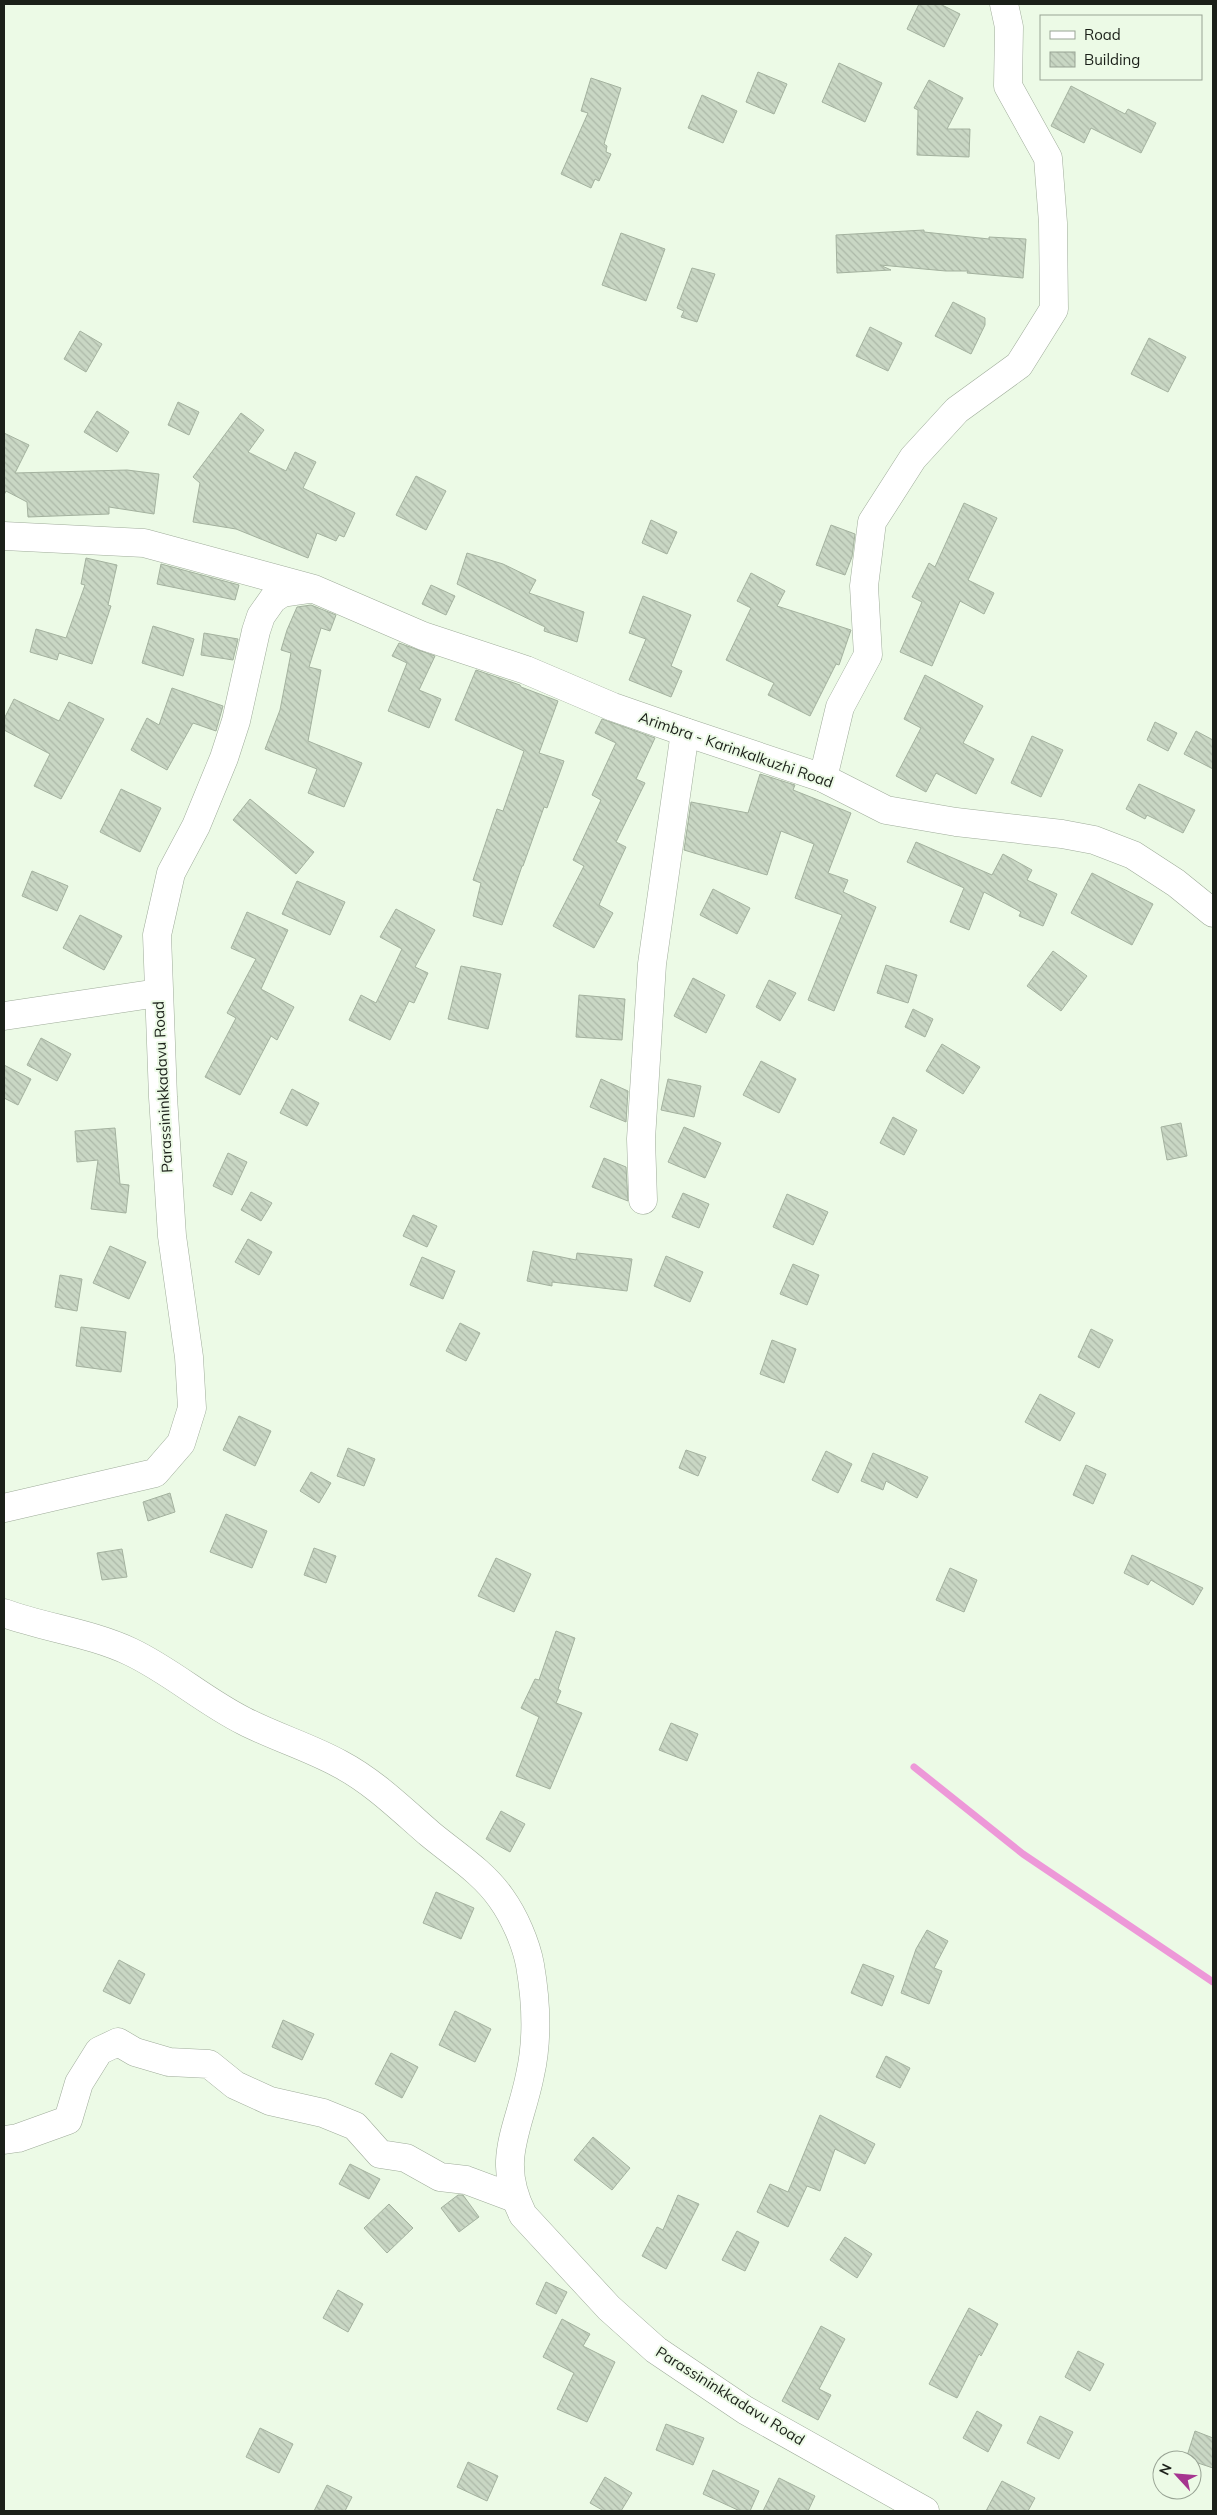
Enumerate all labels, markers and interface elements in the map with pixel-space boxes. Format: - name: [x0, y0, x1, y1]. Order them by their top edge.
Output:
- legend: [1040, 15, 1202, 80]
- text: Road: [1084, 25, 1121, 44]
- text: Building: [1084, 50, 1140, 69]
- street label: Arimbra - Karinkalkuzhi Road: [636, 707, 836, 792]
- street label: Parassininkkadavu Road: [149, 1001, 176, 1173]
- street label: Parassininkkadavu Road: [652, 2342, 808, 2449]
- north arrow: [1152, 2450, 1202, 2500]
- text: N: [1155, 2461, 1176, 2478]

